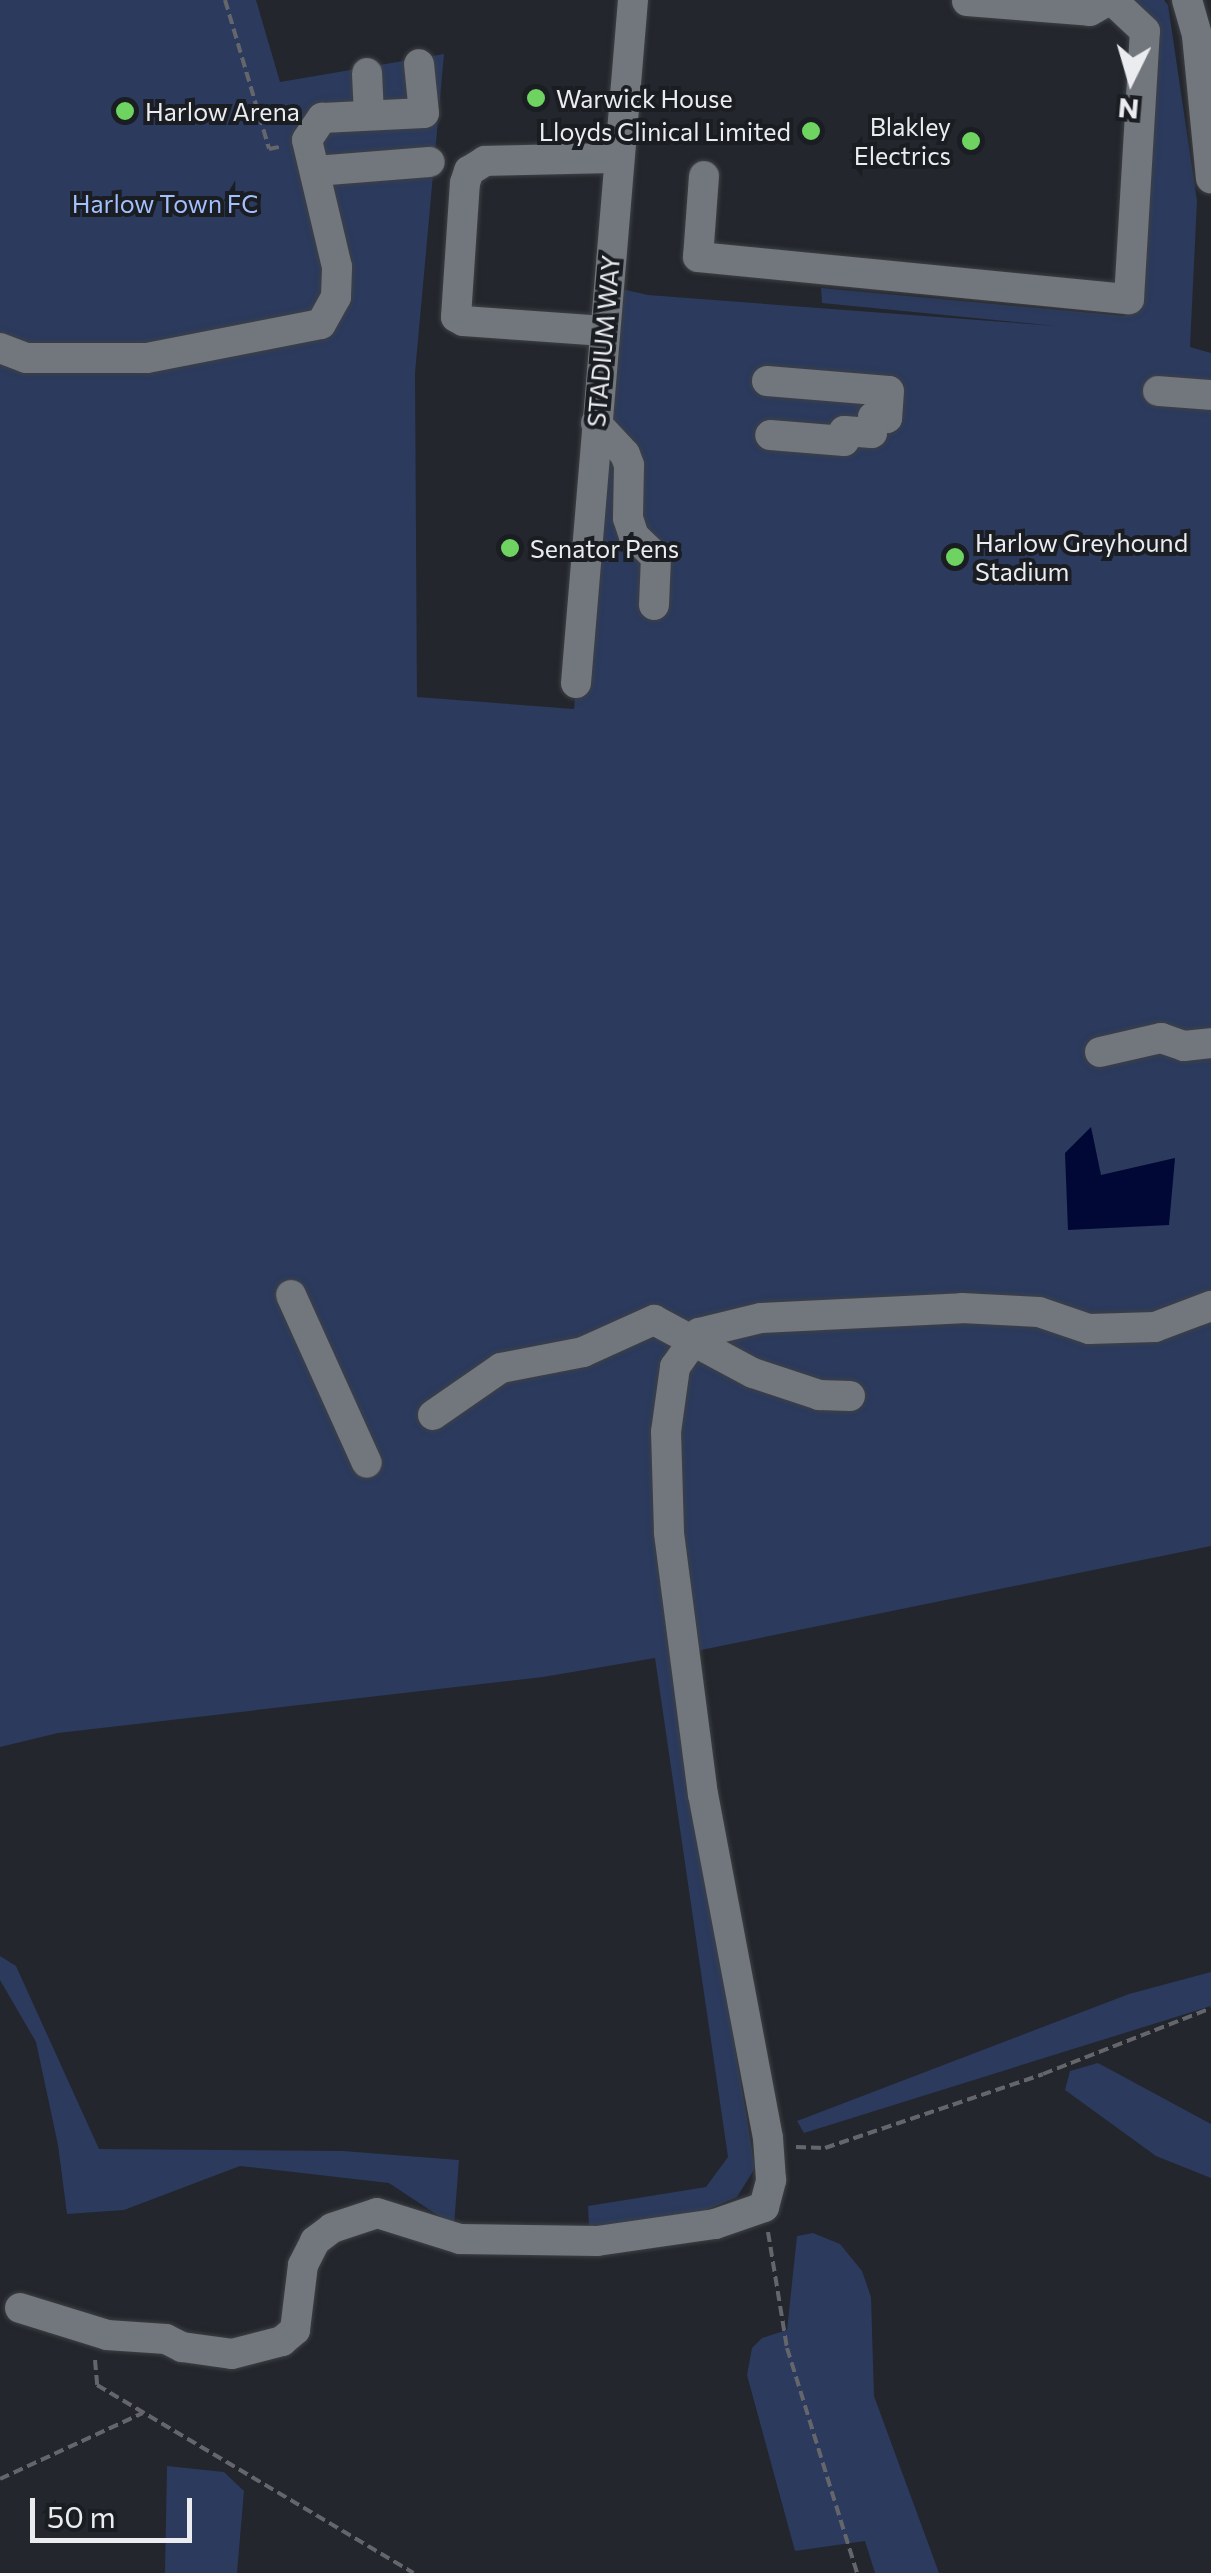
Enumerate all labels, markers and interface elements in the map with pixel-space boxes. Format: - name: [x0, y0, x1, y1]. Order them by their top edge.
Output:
- north arrow: [1081, 30, 1181, 130]
- place label: Warwick House: [556, 83, 733, 113]
- marker: Warwick House: [525, 87, 547, 109]
- text: N: [1116, 92, 1140, 128]
- place label: Harlow Arena: [145, 96, 300, 126]
- marker: Harlow Arena: [114, 100, 136, 122]
- place label: Blakley Electrics: [854, 112, 951, 171]
- place label: Lloyds Clinical Limited: [539, 116, 791, 146]
- marker: Lloyds Clinical Limited: [800, 120, 822, 142]
- marker: Blakley Electrics: [960, 130, 982, 152]
- park label: Harlow Town FC: [72, 188, 258, 218]
- street label: STADIUM WAY: [581, 254, 625, 428]
- place label: Harlow Greyhound Stadium: [975, 528, 1188, 587]
- place label: Senator Pens: [530, 533, 679, 563]
- marker: Senator Pens: [499, 537, 521, 559]
- marker: Harlow Greyhound Stadium: [944, 546, 966, 568]
- scale bar: [35, 2478, 198, 2540]
- text: 50 m: [47, 2497, 116, 2534]

